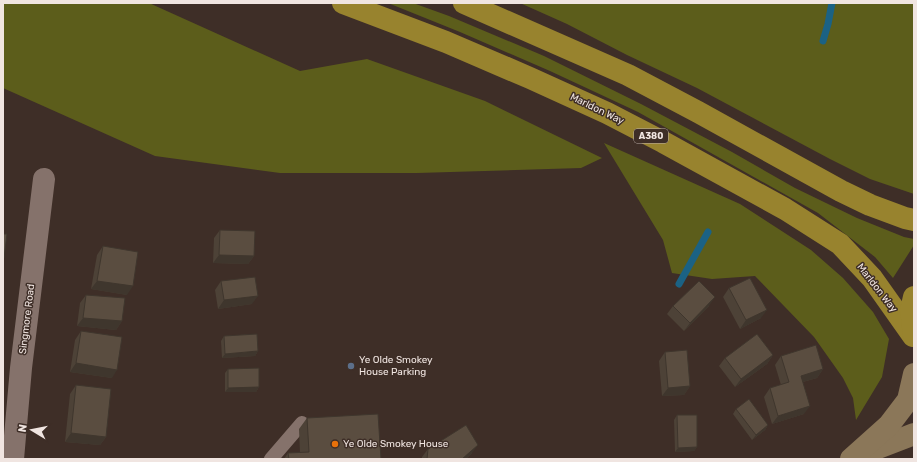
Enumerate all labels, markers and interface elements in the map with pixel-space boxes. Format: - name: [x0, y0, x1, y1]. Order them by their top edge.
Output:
- street label: Marldon Way: [568, 91, 626, 127]
- road number: A380: [634, 129, 668, 143]
- street label: Marldon Way: [854, 261, 900, 315]
- street label: Singmore Road: [17, 283, 37, 355]
- place label: Ye Olde Smokey House Parking: [359, 354, 433, 378]
- marker: Ye Olde Smokey House Parking: [346, 361, 356, 371]
- north arrow: [12, 410, 52, 450]
- text: N: [16, 423, 30, 433]
- place label: Ye Olde Smokey House: [343, 438, 449, 450]
- marker: Ye Olde Smokey House: [330, 439, 340, 449]

